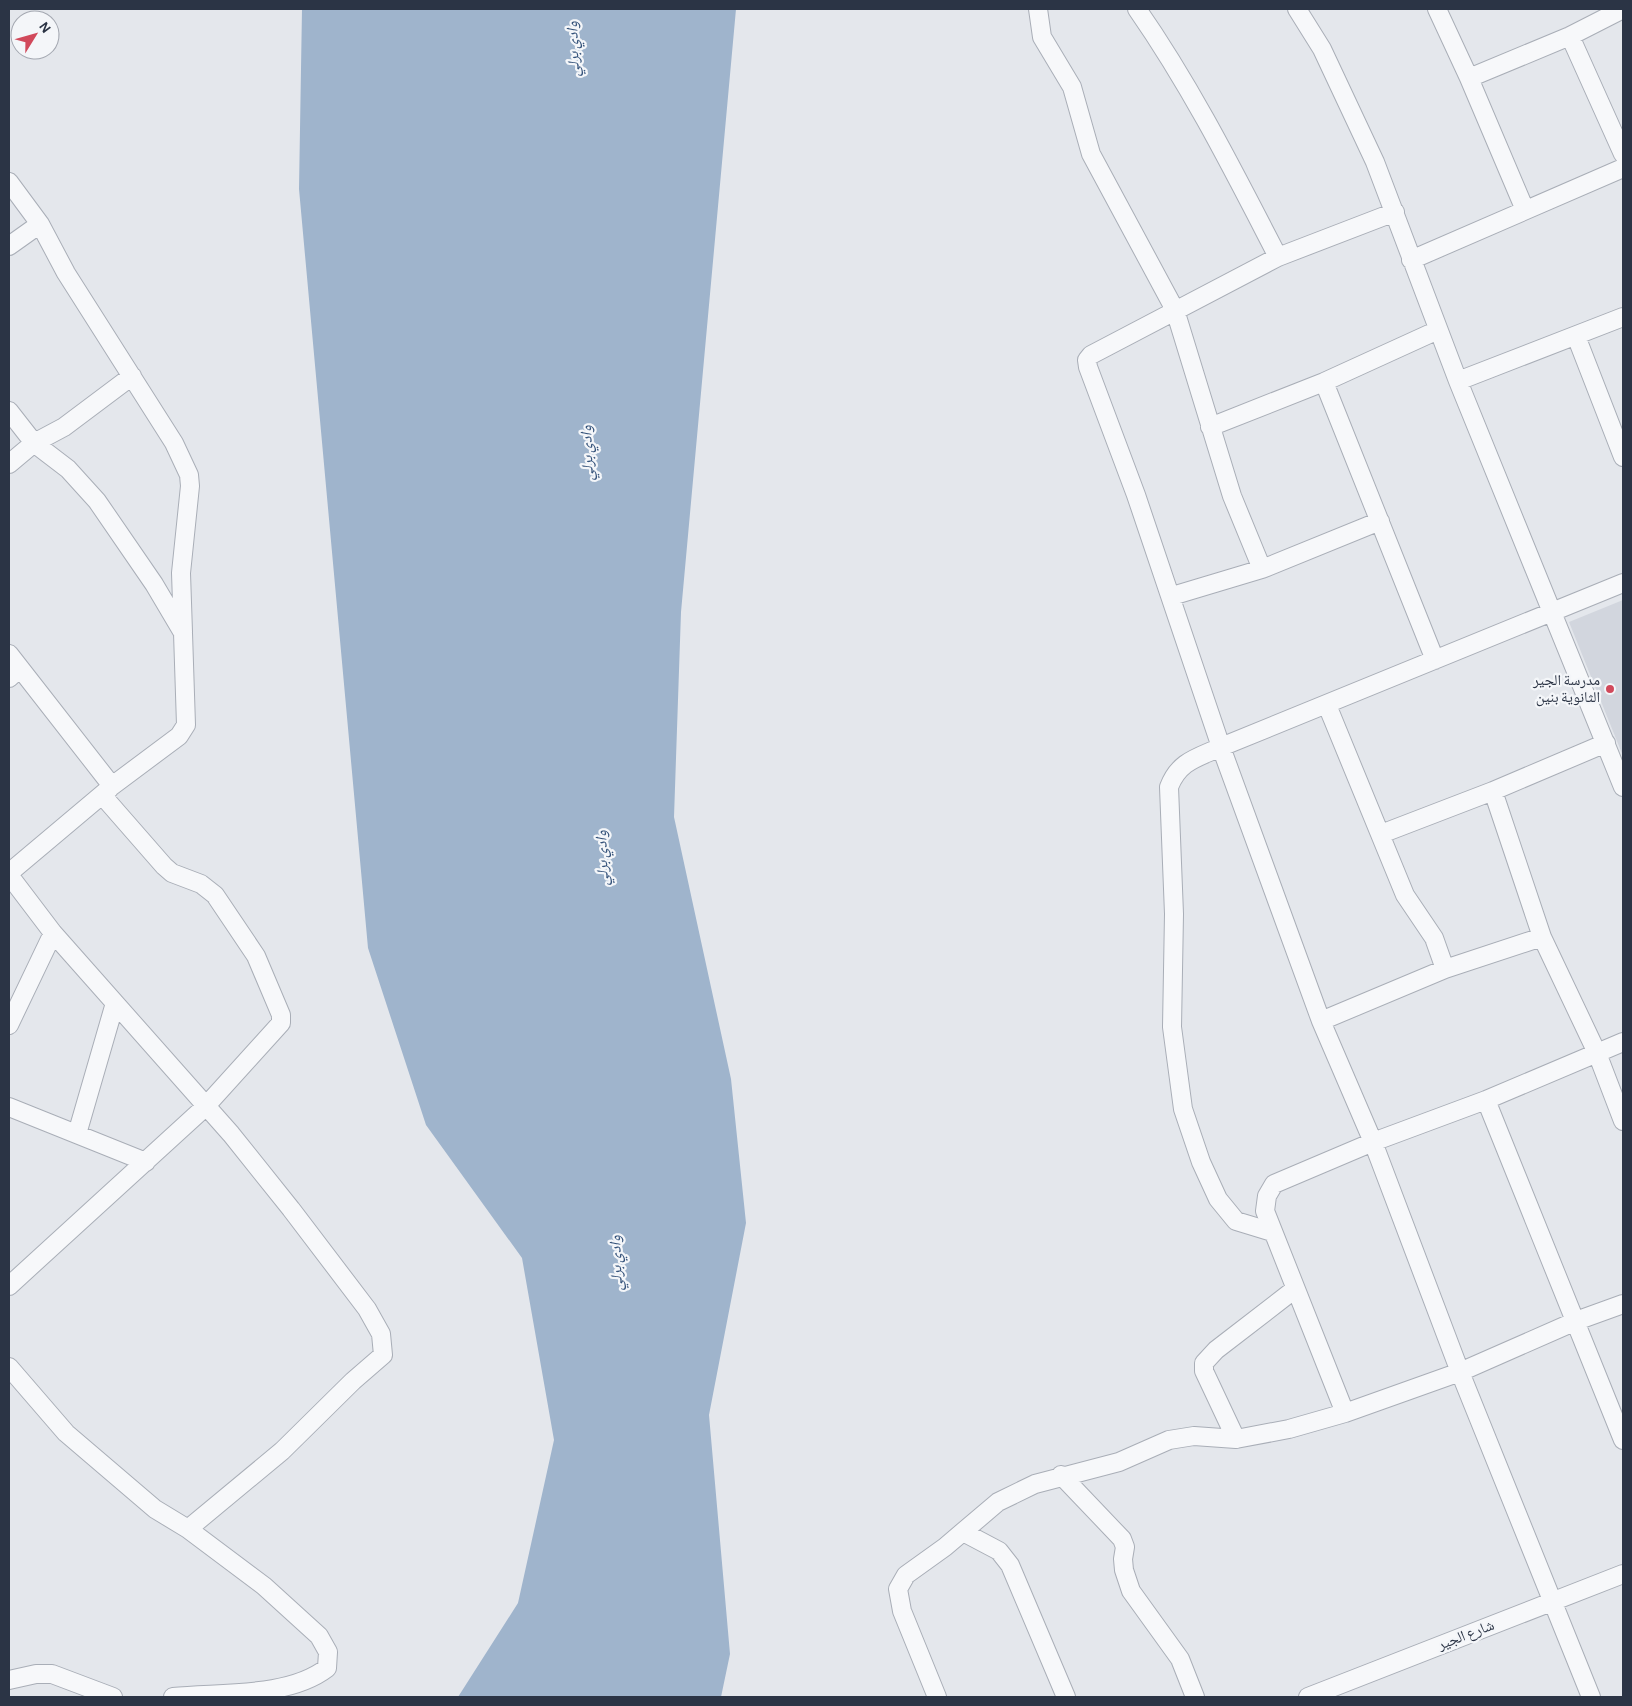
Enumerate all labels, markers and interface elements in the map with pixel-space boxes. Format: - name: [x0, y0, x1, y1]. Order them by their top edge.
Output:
- north arrow: [10, 10, 60, 60]
- text: N: [36, 20, 53, 36]
- water label: وادي برلي: [564, 20, 586, 77]
- water label: وادي برلي: [578, 424, 600, 481]
- place label: مدرسة الجير الثانوية بنين: [1532, 673, 1600, 707]
- marker: مدرسة الجير الثانوية بنين: [1604, 683, 1616, 695]
- water label: وادي برلي: [593, 829, 615, 886]
- water label: وادي برلي: [607, 1234, 629, 1291]
- street label: شارع الجير: [1435, 1617, 1497, 1655]

